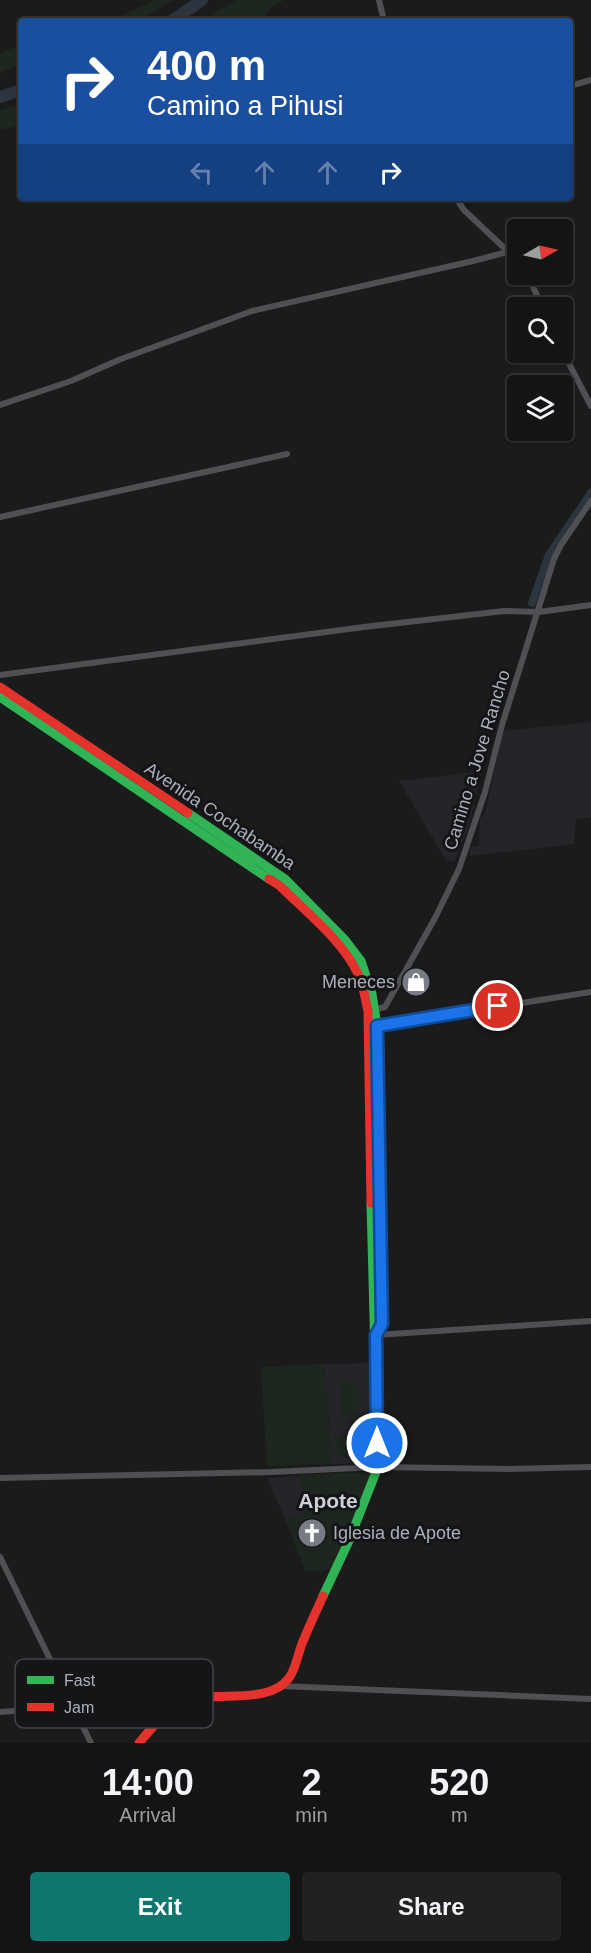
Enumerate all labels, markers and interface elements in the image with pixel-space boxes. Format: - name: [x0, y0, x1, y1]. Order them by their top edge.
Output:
- icon: right: [48, 42, 126, 120]
- text: 400 m: [147, 42, 266, 89]
- text: Camino a Pihusi: [147, 91, 344, 121]
- icon: left: [185, 156, 218, 189]
- icon: ahead: [248, 156, 281, 189]
- icon: ahead: [311, 156, 344, 189]
- icon: right: [374, 156, 407, 189]
- north arrow: [507, 219, 573, 285]
- map controls: [507, 219, 573, 441]
- button: search: [507, 297, 573, 363]
- button: layers: [507, 375, 573, 441]
- street label: Camino a Jove Rancho: [440, 668, 514, 852]
- street label: Avenida Cochabamba: [141, 758, 300, 874]
- shop icon: Meneces: [400, 966, 432, 998]
- place label: Meneces: [322, 972, 395, 992]
- pin: [472, 980, 523, 1031]
- icon: arrive: [481, 989, 514, 1022]
- position arrow: [345, 1411, 409, 1475]
- district label: Apote: [298, 1489, 358, 1512]
- church icon: Iglesia de Apote: [296, 1517, 328, 1549]
- place label: Iglesia de Apote: [333, 1523, 461, 1543]
- legend: [15, 1659, 213, 1728]
- text: Fast: [64, 1672, 96, 1689]
- text: Jam: [64, 1699, 94, 1716]
- text: 14:00: [102, 1762, 194, 1803]
- text: 2: [301, 1762, 321, 1803]
- text: 520: [429, 1762, 489, 1803]
- text: Arrival: [119, 1804, 176, 1826]
- text: min: [295, 1804, 328, 1826]
- text: m: [451, 1804, 468, 1826]
- button: Exit: [30, 1872, 290, 1941]
- button: Share: [302, 1872, 561, 1941]

